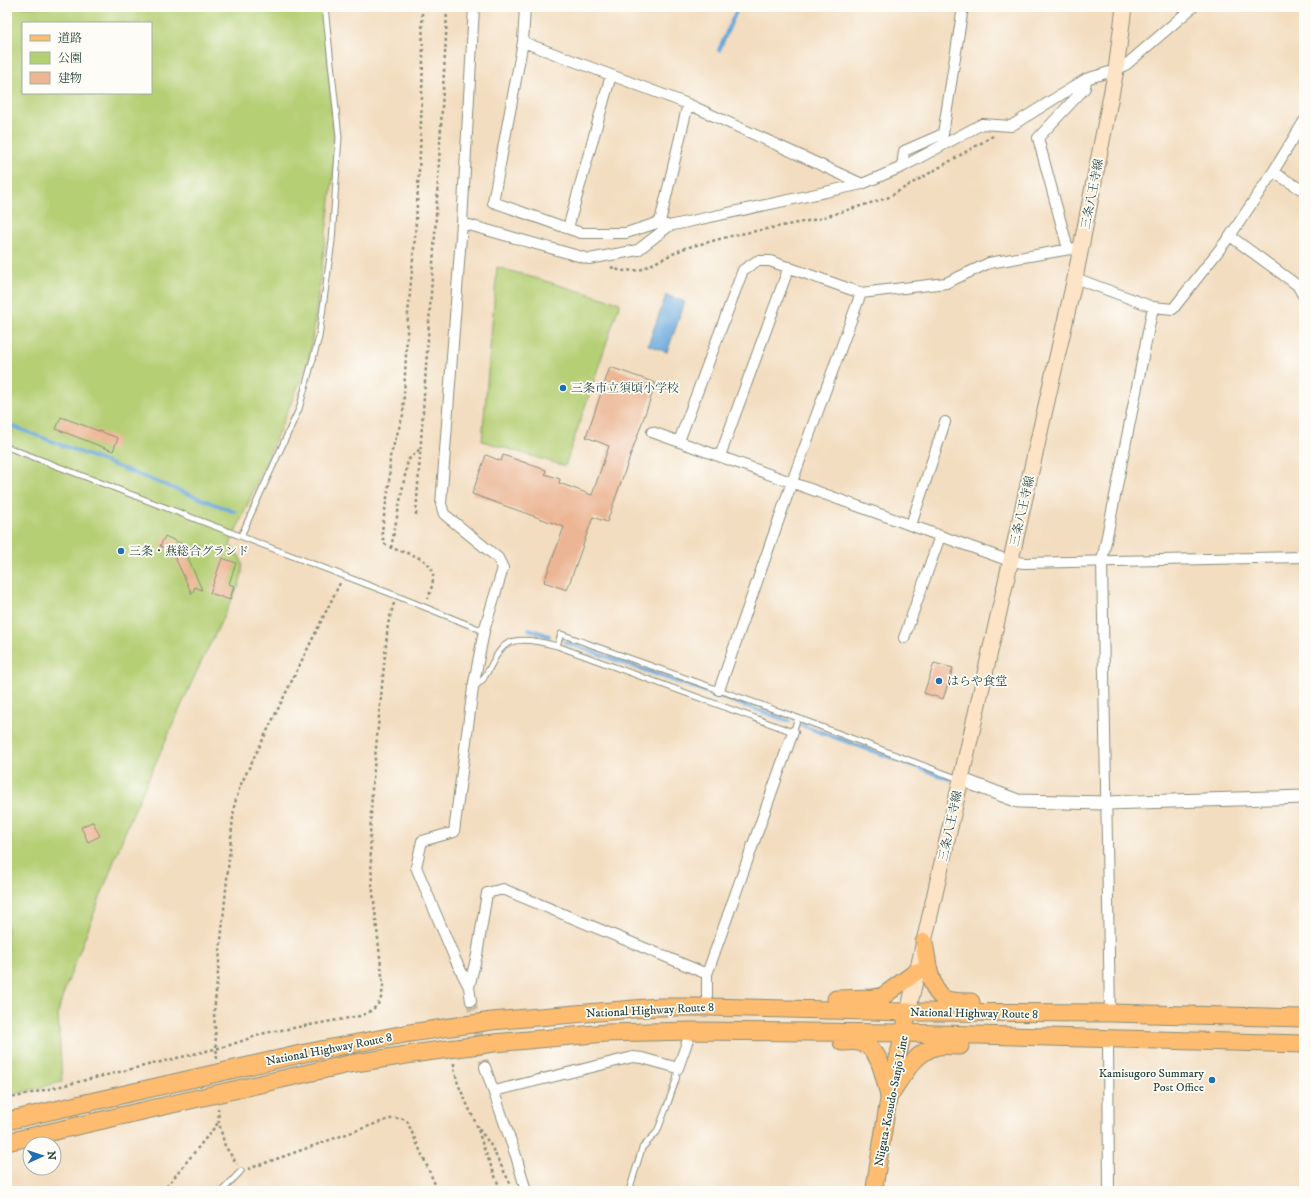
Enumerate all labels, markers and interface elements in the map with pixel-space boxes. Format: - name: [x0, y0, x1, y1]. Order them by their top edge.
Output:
- legend: [22, 22, 152, 94]
- text: 道路: [58, 31, 82, 46]
- text: 公園: [58, 51, 82, 66]
- text: 建物: [58, 71, 82, 86]
- street label: 三条八王寺線: [1078, 157, 1107, 231]
- place label: 三条市立須頃小学校: [571, 381, 679, 396]
- marker: 三条市立須頃小学校: [558, 383, 568, 393]
- street label: 三条八王寺線: [1007, 474, 1038, 548]
- place label: 三条・燕総合グランド: [129, 544, 249, 559]
- marker: 三条・燕総合グランド: [116, 546, 126, 556]
- place label: はらや食堂: [947, 674, 1007, 689]
- marker: はらや食堂: [934, 676, 944, 686]
- street label: 三条八王寺線: [936, 789, 965, 863]
- street label: National Highway Route 8: [586, 1000, 714, 1021]
- street label: National Highway Route 8: [910, 1005, 1038, 1022]
- street label: National Highway Route 8: [265, 1030, 393, 1069]
- street label: Niigata-Kosudo-Sanjō Line: [871, 1034, 912, 1168]
- place label: Kamisugoro Summary Post Office: [1099, 1066, 1204, 1095]
- marker: Kamisugoro Summary Post Office: [1207, 1075, 1217, 1085]
- north arrow: [22, 1136, 62, 1176]
- text: N: [44, 1151, 58, 1160]

